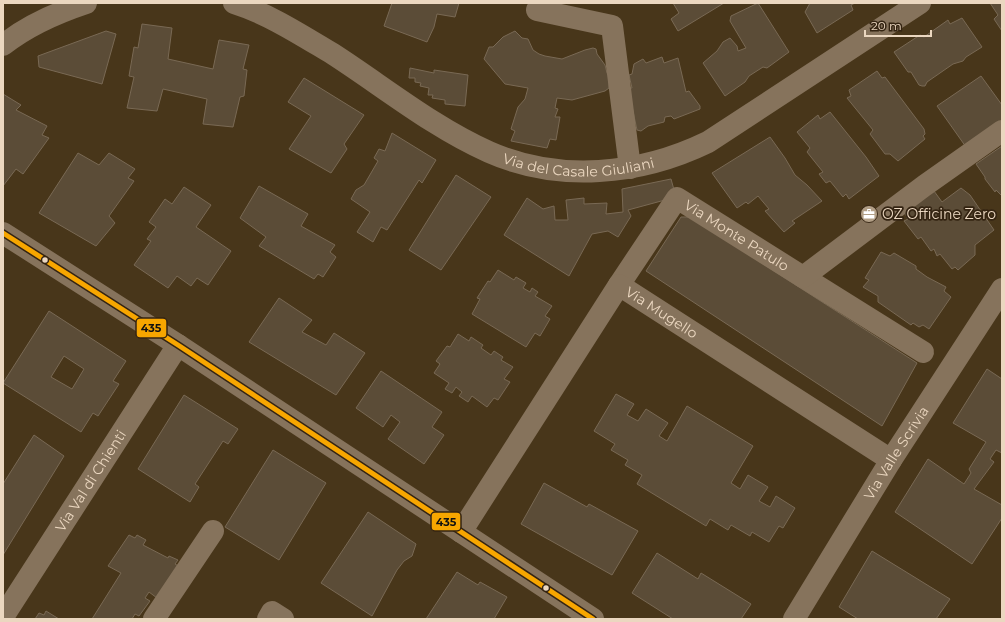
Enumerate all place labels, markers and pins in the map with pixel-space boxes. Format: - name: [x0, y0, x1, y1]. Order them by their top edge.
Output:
- office icon: OZ Officine Zero: [859, 204, 879, 224]
- place label: OZ Officine Zero: [882, 205, 996, 223]
- unlabelled marker: [40, 255, 50, 265]
- unlabelled marker: [541, 583, 551, 593]

